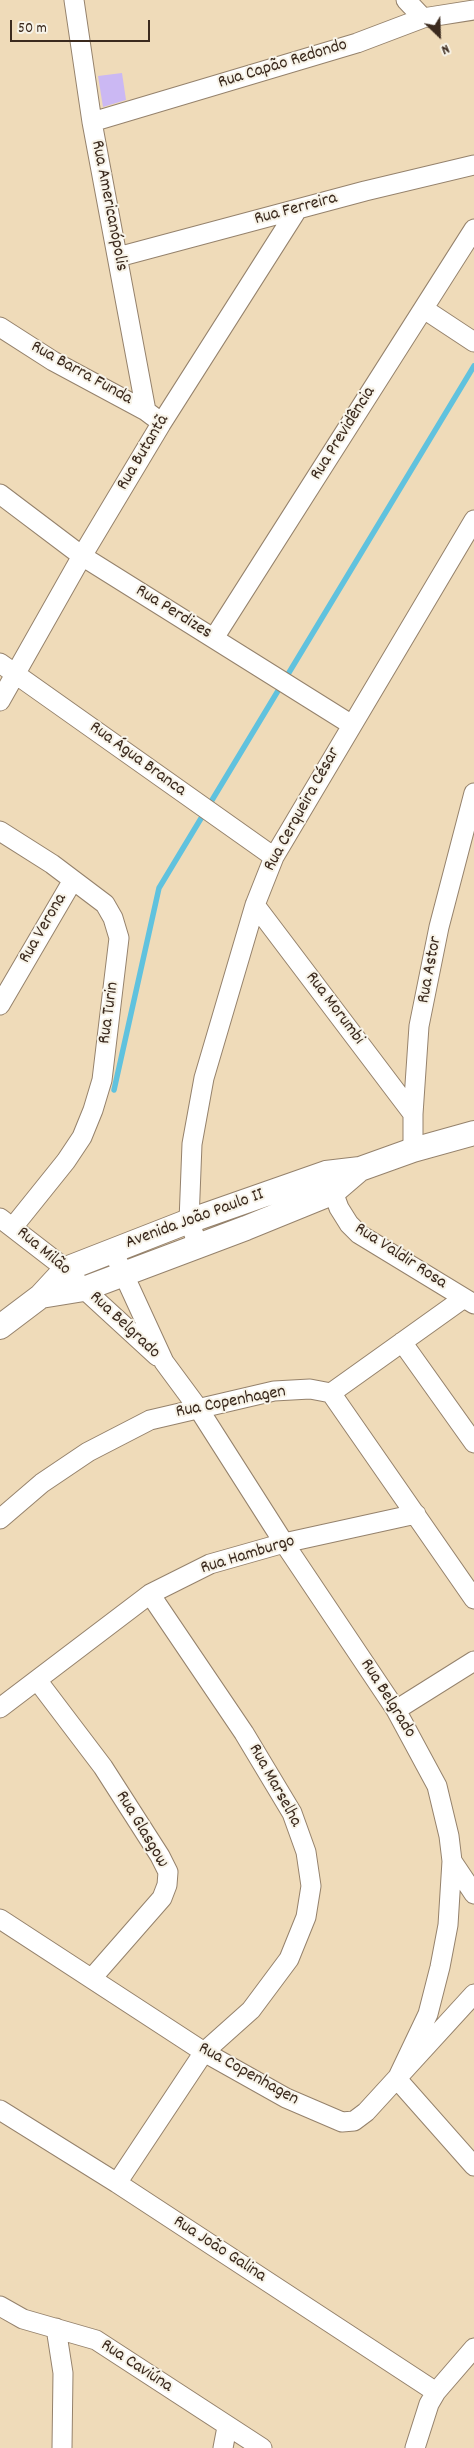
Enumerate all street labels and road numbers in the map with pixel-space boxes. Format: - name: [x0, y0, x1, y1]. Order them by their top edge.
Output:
- street label: Rua Capão Redondo: [216, 35, 350, 95]
- street label: Rua Americanópolis: [85, 139, 131, 273]
- street label: Rua Ferreira: [252, 189, 340, 231]
- street label: Rua Barra Funda: [26, 337, 136, 411]
- street label: Rua Previdência: [307, 383, 381, 485]
- street label: Rua Butantã: [113, 411, 175, 495]
- street label: Rua Perdizes: [131, 581, 215, 645]
- street label: Rua Água Branca: [84, 718, 190, 802]
- street label: Rua Cerqueira César: [260, 744, 346, 876]
- street label: Rua Verona: [15, 890, 73, 968]
- street label: Rua Astor: [414, 935, 448, 1005]
- street label: Rua Morumbi: [300, 968, 368, 1050]
- street label: Rua Turin: [95, 981, 125, 1045]
- street label: Avenida João Paulo II: [123, 1185, 267, 1255]
- street label: Rua Valdir Rosa: [350, 1219, 450, 1295]
- street label: Rua Milão: [11, 1223, 75, 1281]
- street label: Rua Belgrado: [84, 1288, 164, 1364]
- street label: Rua Copenhagen: [174, 1382, 288, 1424]
- street label: Rua Hamburgo: [198, 1531, 298, 1581]
- street label: Rua Belgrado: [354, 1655, 420, 1743]
- street label: Rua Marselha: [242, 1741, 306, 1831]
- street label: Rua Glasgow: [110, 1788, 172, 1872]
- street label: Rua Copenhagen: [194, 2039, 302, 2111]
- street label: Rua João Galina: [168, 2212, 270, 2288]
- street label: Rua Caviúna: [96, 2336, 176, 2398]

